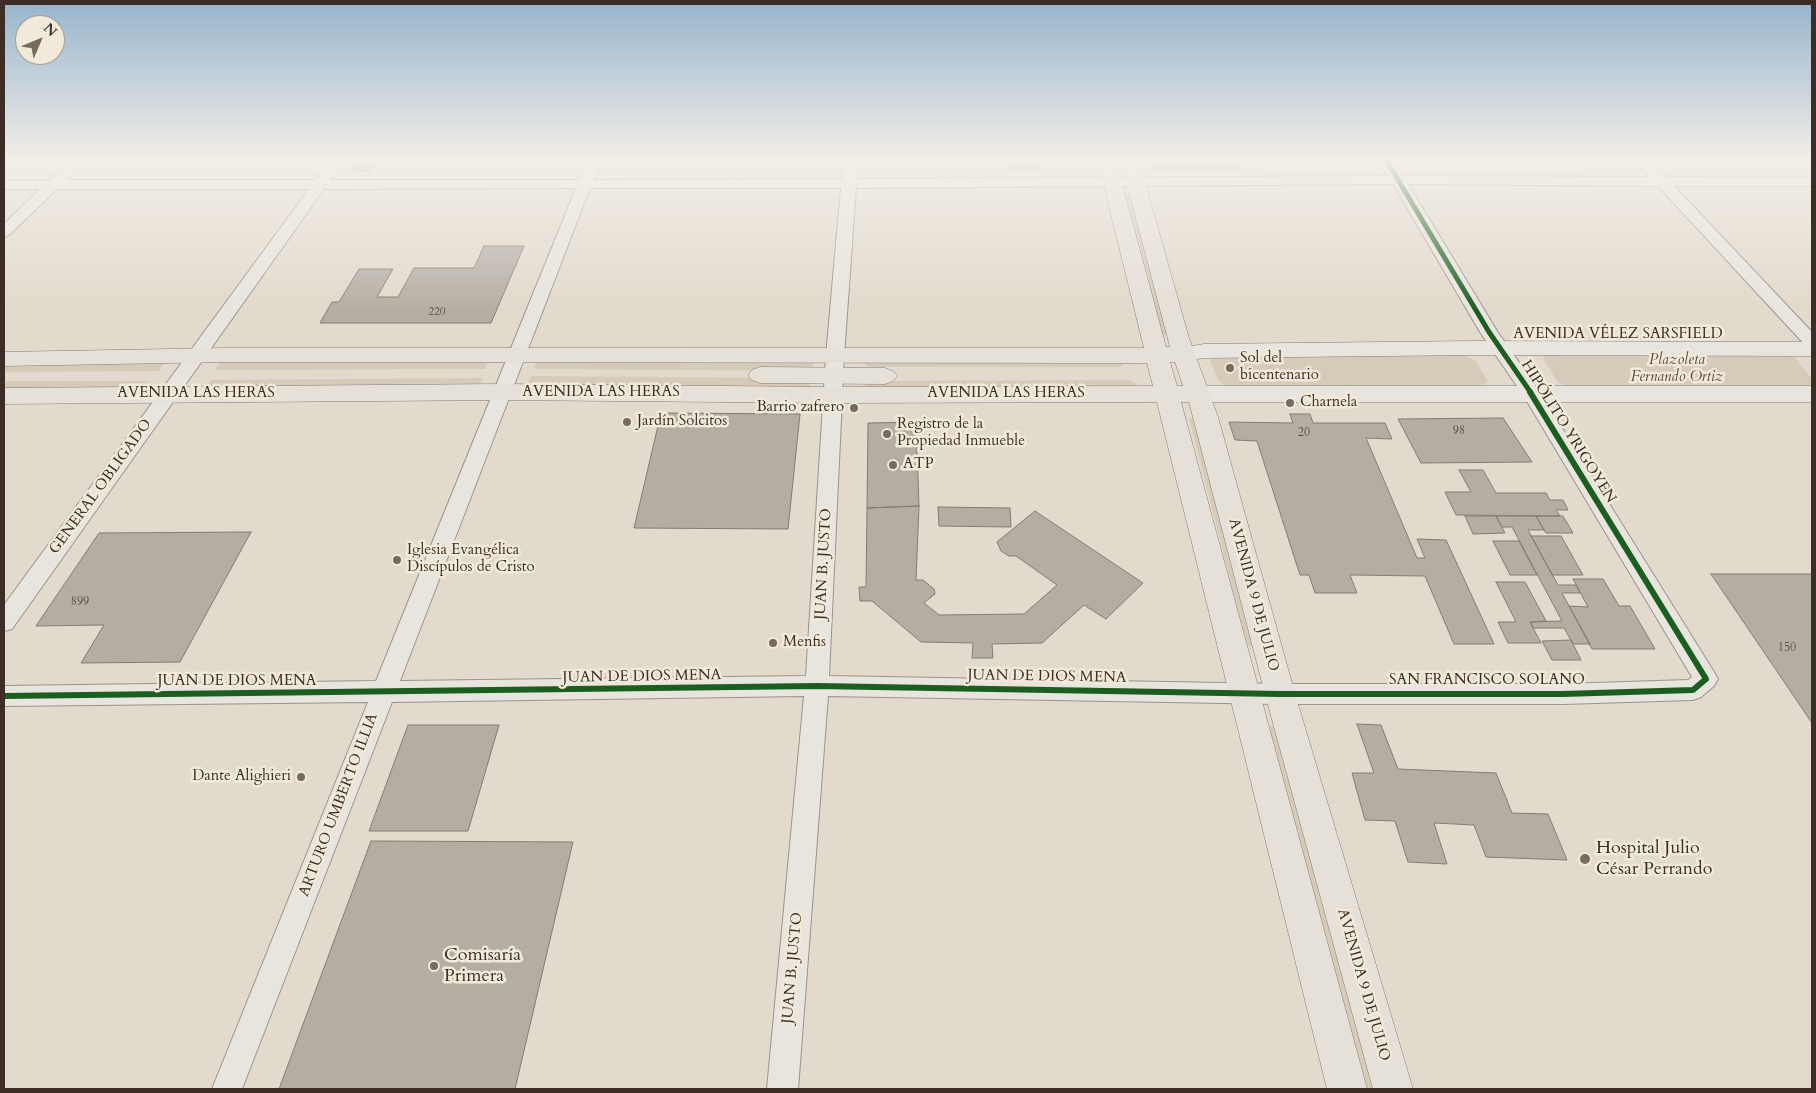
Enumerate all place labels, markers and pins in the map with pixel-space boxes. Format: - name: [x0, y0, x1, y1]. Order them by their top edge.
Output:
- place label: Sol del bicentenario: [1240, 350, 1319, 385]
- marker: Sol del bicentenario: [1224, 362, 1236, 374]
- place label: Charnela: [1300, 394, 1357, 412]
- marker: Charnela: [1284, 397, 1296, 409]
- place label: Barrio zafrero: [756, 399, 844, 417]
- marker: Barrio zafrero: [848, 402, 860, 414]
- place label: Jardín Solcitos: [637, 413, 727, 431]
- marker: Jardín Solcitos: [621, 416, 633, 428]
- place label: Registro de la Propiedad Inmueble: [897, 416, 1025, 451]
- marker: Registro de la Propiedad Inmueble: [881, 428, 893, 440]
- place label: ATP: [903, 456, 934, 474]
- marker: ATP: [887, 459, 899, 471]
- place label: Iglesia Evangélica Discípulos de Cristo: [407, 542, 535, 577]
- marker: Iglesia Evangélica Discípulos de Cristo: [391, 554, 403, 566]
- place label: Menfis: [783, 634, 826, 652]
- marker: Menfis: [767, 637, 779, 649]
- place label: Dante Alighieri: [192, 768, 291, 786]
- marker: Dante Alighieri: [295, 771, 307, 783]
- place label: Hospital Julio César Perrando: [1596, 838, 1712, 881]
- marker: Hospital Julio César Perrando: [1578, 852, 1592, 866]
- place label: Comisaría Primera: [444, 945, 521, 988]
- marker: Comisaría Primera: [428, 960, 440, 972]

